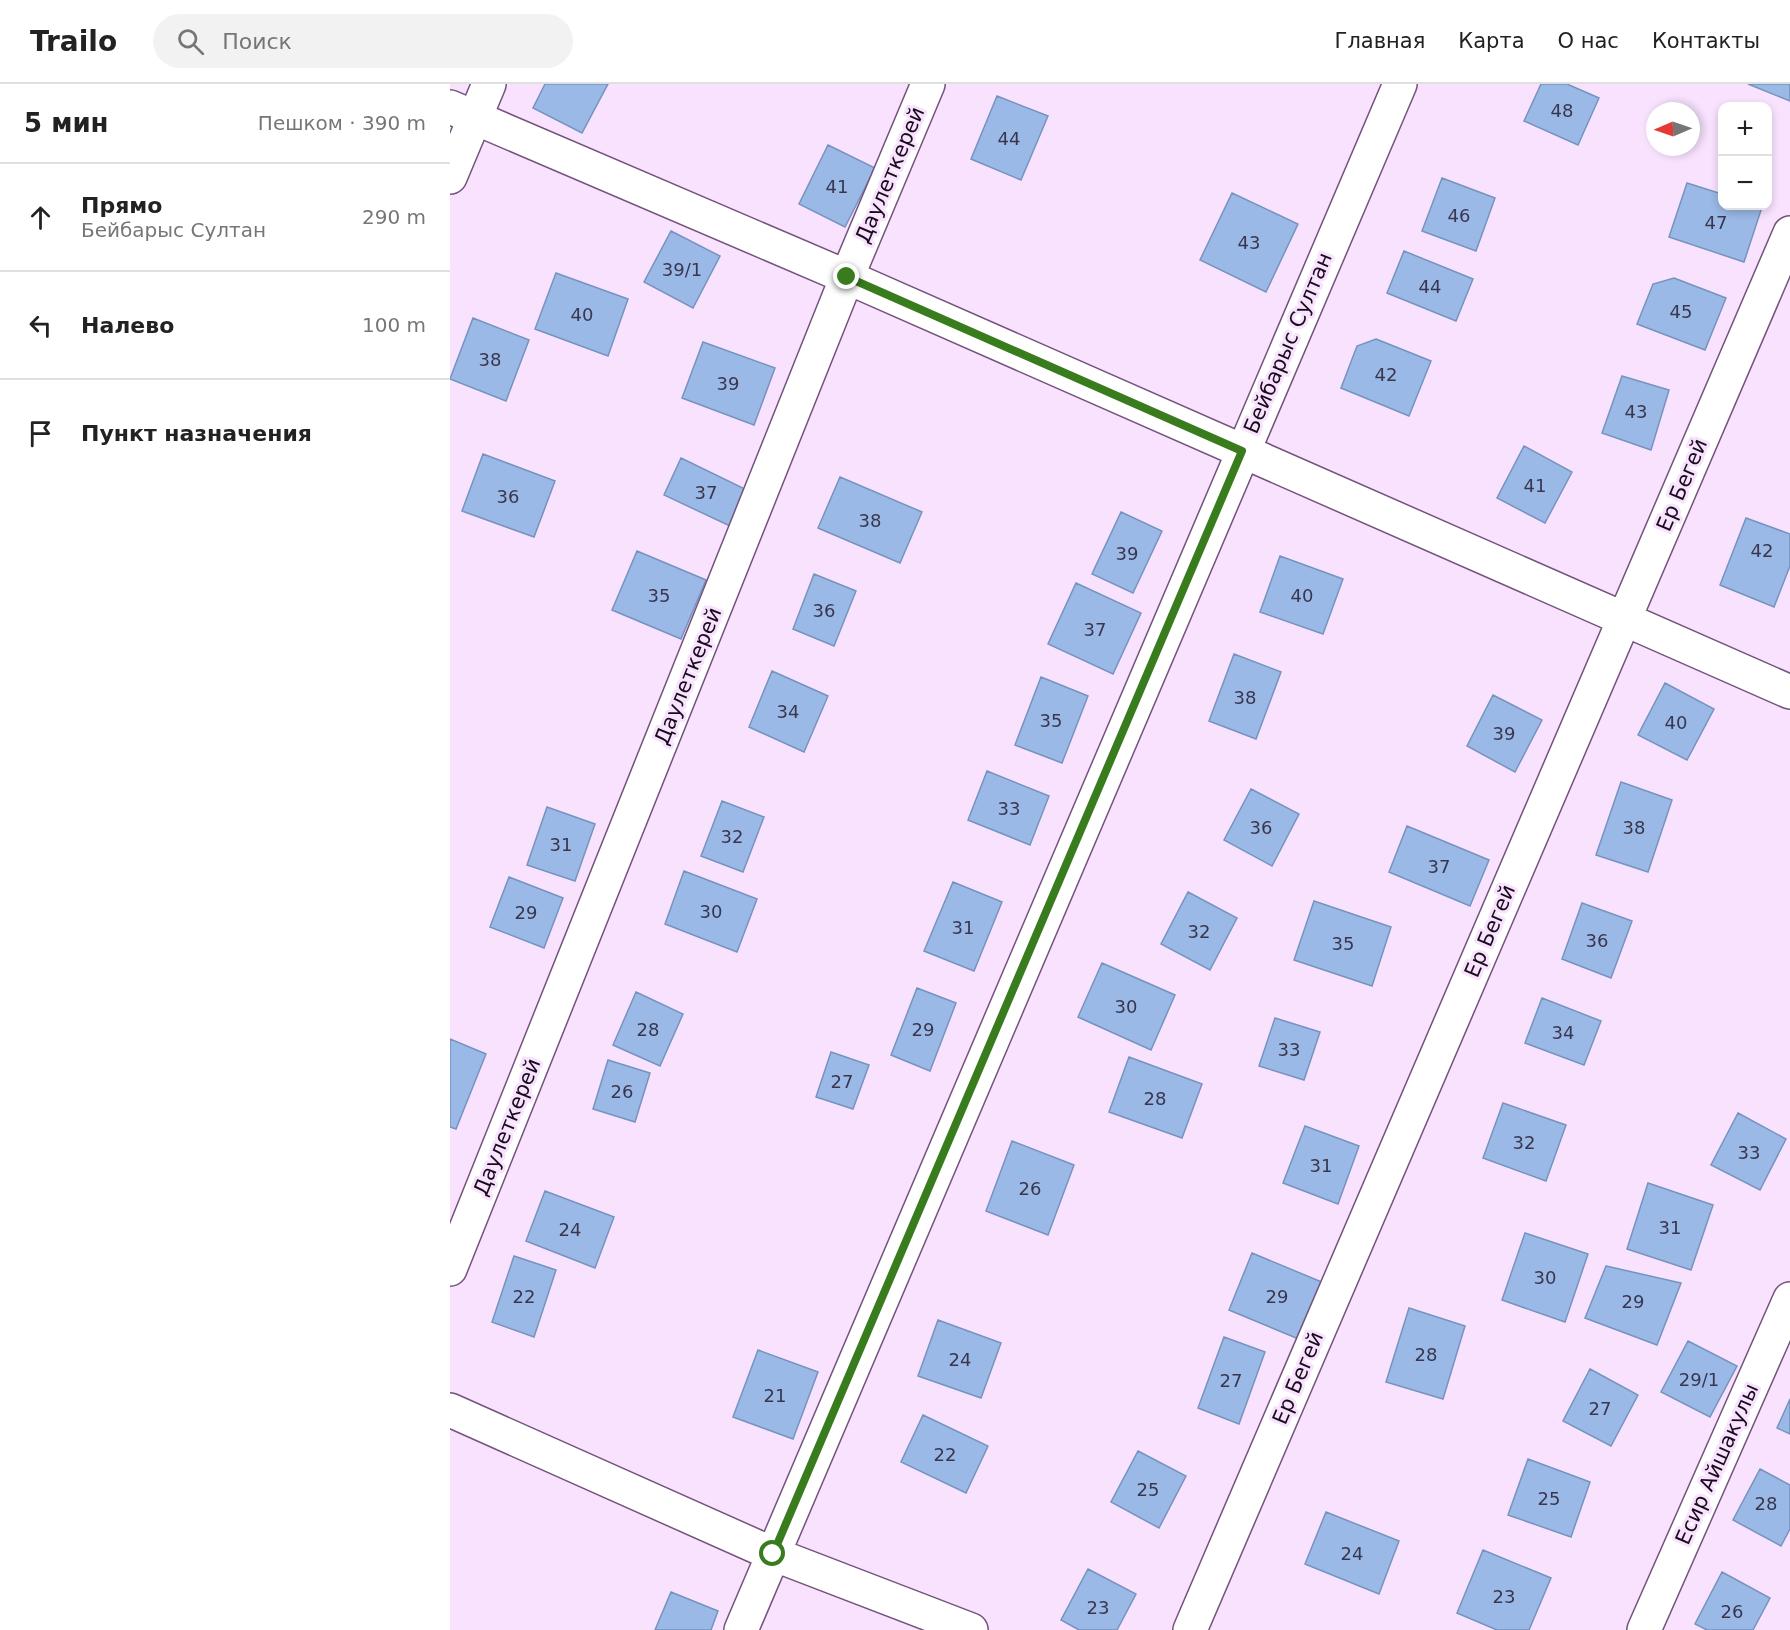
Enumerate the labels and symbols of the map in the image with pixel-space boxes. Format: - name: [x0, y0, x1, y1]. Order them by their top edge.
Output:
- house number: 48: [1551, 100, 1573, 121]
- north arrow: [1646, 102, 1700, 156]
- street label: Даулеткерей: [850, 103, 930, 247]
- house number: 44: [998, 128, 1020, 149]
- house number: 41: [826, 176, 848, 197]
- house number: 46: [1448, 205, 1470, 226]
- house number: 47: [1705, 212, 1727, 233]
- house number: 43: [1238, 232, 1260, 253]
- street label: Бейбарыс Султан: [1239, 249, 1337, 437]
- house number: 39/1: [662, 259, 702, 280]
- route end: [833, 263, 859, 289]
- house number: 44: [1419, 276, 1441, 297]
- house number: 45: [1670, 301, 1692, 322]
- house number: 40: [571, 304, 593, 325]
- house number: 38: [479, 349, 501, 370]
- house number: 42: [1375, 364, 1397, 385]
- house number: 39: [717, 373, 739, 394]
- house number: 43: [1625, 401, 1647, 422]
- street label: Ер Бегей: [1652, 435, 1712, 535]
- house number: 41: [1524, 475, 1546, 496]
- house number: 37: [695, 482, 717, 503]
- house number: 36: [497, 486, 519, 507]
- house number: 38: [859, 510, 881, 531]
- house number: 42: [1751, 540, 1773, 561]
- house number: 39: [1116, 543, 1138, 564]
- house number: 35: [648, 585, 670, 606]
- house number: 40: [1291, 585, 1313, 606]
- house number: 36: [813, 600, 835, 621]
- street label: Даулеткерей: [650, 604, 726, 748]
- house number: 37: [1084, 619, 1106, 640]
- house number: 38: [1234, 687, 1256, 708]
- house number: 34: [777, 701, 799, 722]
- house number: 35: [1040, 710, 1062, 731]
- house number: 40: [1665, 712, 1687, 733]
- house number: 39: [1493, 723, 1515, 744]
- house number: 33: [998, 798, 1020, 819]
- house number: 36: [1250, 817, 1272, 838]
- house number: 38: [1623, 817, 1645, 838]
- house number: 32: [721, 826, 743, 847]
- house number: 31: [550, 834, 572, 855]
- house number: 37: [1428, 856, 1450, 877]
- street label: Ер Бегей: [1460, 881, 1520, 981]
- house number: 30: [700, 901, 722, 922]
- house number: 29: [515, 902, 537, 923]
- house number: 31: [952, 917, 974, 938]
- house number: 32: [1188, 921, 1210, 942]
- house number: 36: [1586, 930, 1608, 951]
- house number: 35: [1332, 933, 1354, 954]
- house number: 30: [1115, 996, 1137, 1017]
- house number: 28: [637, 1019, 659, 1040]
- house number: 29: [912, 1019, 934, 1040]
- house number: 34: [1552, 1022, 1574, 1043]
- house number: 33: [1278, 1039, 1300, 1060]
- street label: Даулеткерей: [469, 1055, 545, 1199]
- house number: 27: [831, 1071, 853, 1092]
- house number: 26: [611, 1081, 633, 1102]
- house number: 28: [1144, 1088, 1166, 1109]
- house number: 32: [1513, 1132, 1535, 1153]
- house number: 33: [1738, 1142, 1760, 1163]
- house number: 31: [1310, 1155, 1332, 1176]
- house number: 26: [1019, 1178, 1041, 1199]
- house number: 31: [1659, 1217, 1681, 1238]
- house number: 24: [559, 1219, 581, 1240]
- house number: 30: [1534, 1267, 1556, 1288]
- house number: 22: [513, 1286, 535, 1307]
- house number: 29: [1266, 1286, 1288, 1307]
- house number: 29: [1622, 1291, 1644, 1312]
- street label: Ер Бегей: [1268, 1328, 1328, 1428]
- house number: 28: [1415, 1344, 1437, 1365]
- house number: 24: [949, 1349, 971, 1370]
- house number: 29/1: [1679, 1369, 1719, 1390]
- house number: 27: [1220, 1370, 1242, 1391]
- street label: Есир Айшакулы: [1671, 1380, 1763, 1548]
- house number: 21: [764, 1385, 786, 1406]
- house number: 27: [1589, 1398, 1611, 1419]
- house number: 22: [934, 1444, 956, 1465]
- house number: 25: [1137, 1479, 1159, 1500]
- house number: 25: [1538, 1488, 1560, 1509]
- house number: 28: [1755, 1493, 1777, 1514]
- route start: [759, 1540, 785, 1566]
- house number: 24: [1341, 1543, 1363, 1564]
- house number: 23: [1493, 1586, 1515, 1607]
- house number: 23: [1087, 1597, 1109, 1618]
- house number: 26: [1721, 1601, 1743, 1622]

